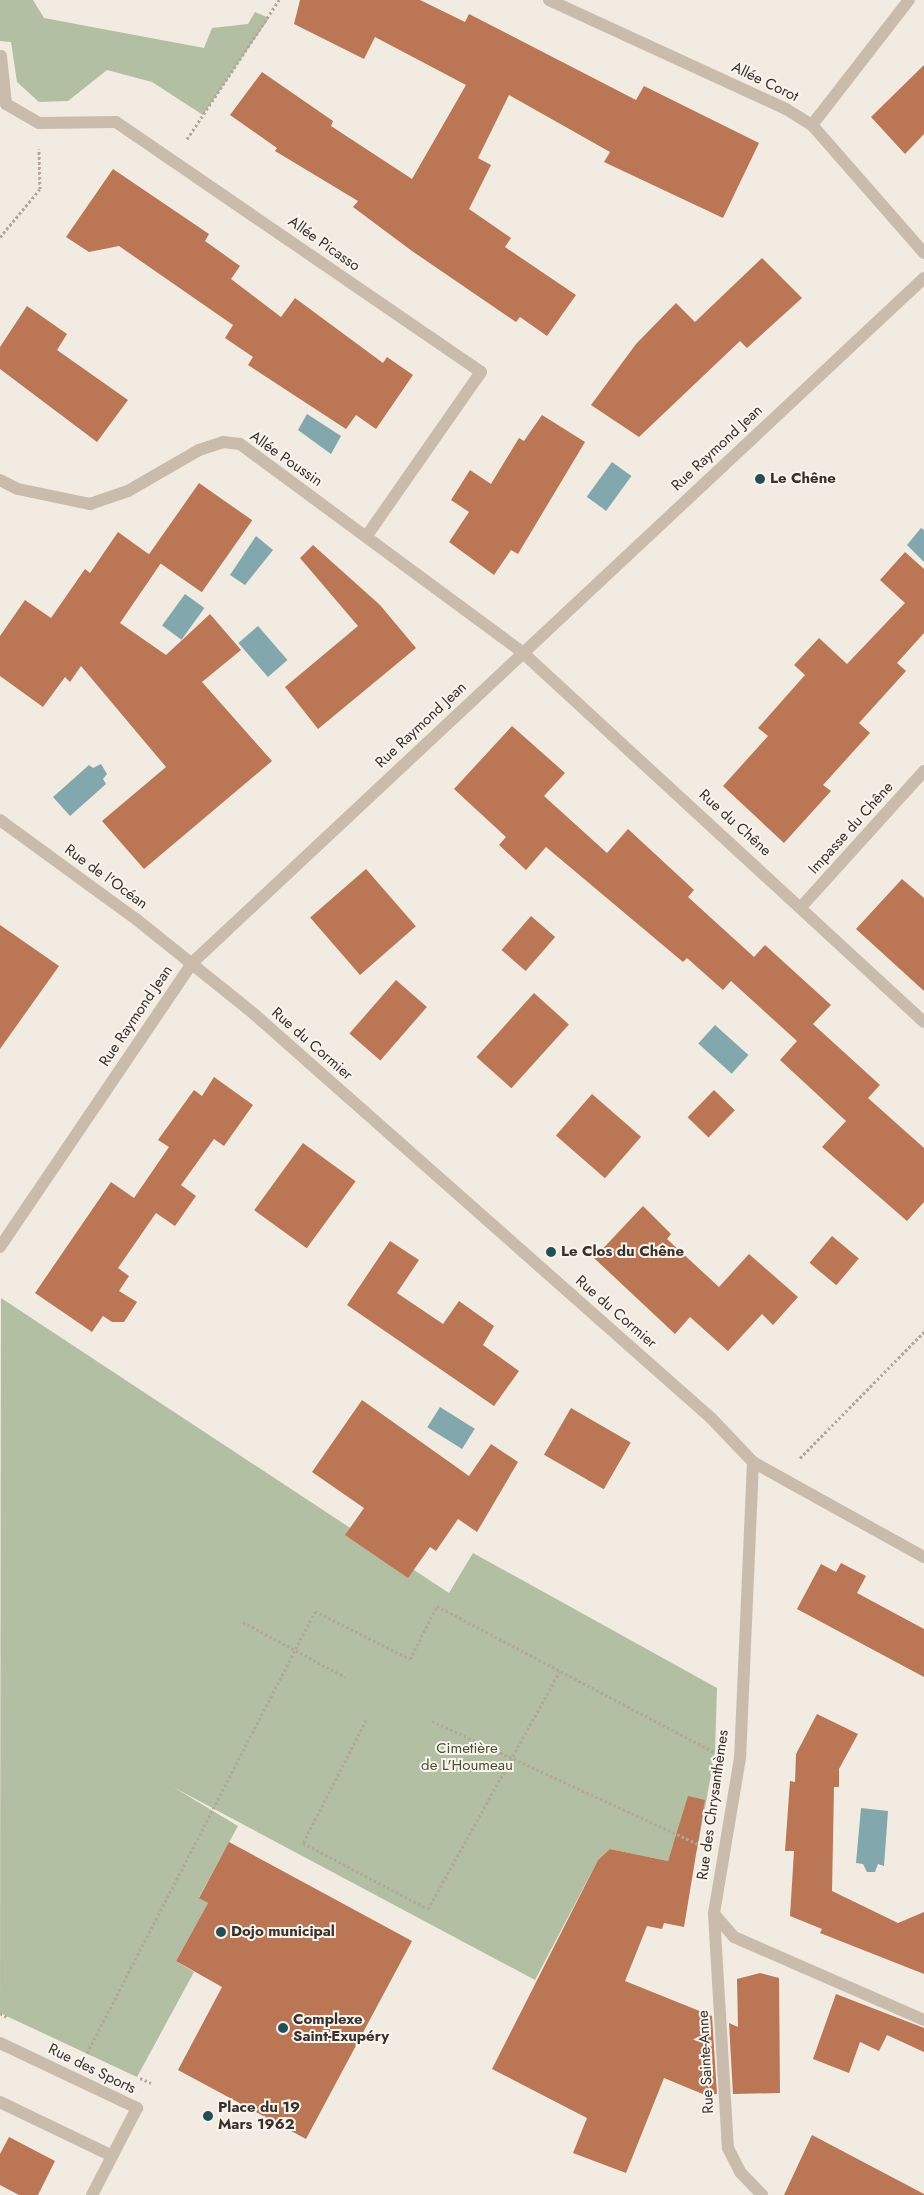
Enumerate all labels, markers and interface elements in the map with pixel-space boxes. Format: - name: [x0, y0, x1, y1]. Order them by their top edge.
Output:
- street label: Allée Corot: [729, 58, 801, 106]
- street label: Allée Picasso: [285, 213, 363, 275]
- street label: Rue Raymond Jean: [668, 401, 766, 495]
- street label: Allée Poussin: [246, 427, 326, 491]
- place label: Le Chêne: [770, 470, 836, 488]
- marker: Le Chêne: [754, 473, 766, 485]
- street label: Rue Raymond Jean: [372, 678, 470, 772]
- street label: Impasse du Chêne: [805, 778, 897, 878]
- street label: Rue du Chêne: [695, 786, 775, 860]
- street label: Rue de l'Océan: [61, 841, 151, 913]
- street label: Rue Raymond Jean: [96, 962, 176, 1070]
- street label: Rue du Cormier: [268, 1004, 356, 1084]
- place label: Le Clos du Chêne: [561, 1243, 684, 1261]
- marker: Le Clos du Chêne: [545, 1246, 557, 1258]
- street label: Rue du Cormier: [572, 1272, 660, 1352]
- street label: Rue des Chrysanthèmes: [694, 1729, 732, 1881]
- park label: Cimetière de L'Houmeau: [421, 1739, 513, 1774]
- place label: Dojo municipal: [231, 1923, 335, 1941]
- marker: Dojo municipal: [215, 1926, 227, 1938]
- place label: Complexe Saint-Exupéry: [293, 2010, 389, 2045]
- street label: Rue Sainte-Anne: [694, 2010, 718, 2114]
- marker: Complexe Saint-Exupéry: [277, 2022, 289, 2034]
- street label: Rue des Sports: [45, 2040, 139, 2098]
- place label: Place du 19 Mars 1962: [218, 2098, 300, 2133]
- marker: Place du 19 Mars 1962: [202, 2110, 214, 2122]

